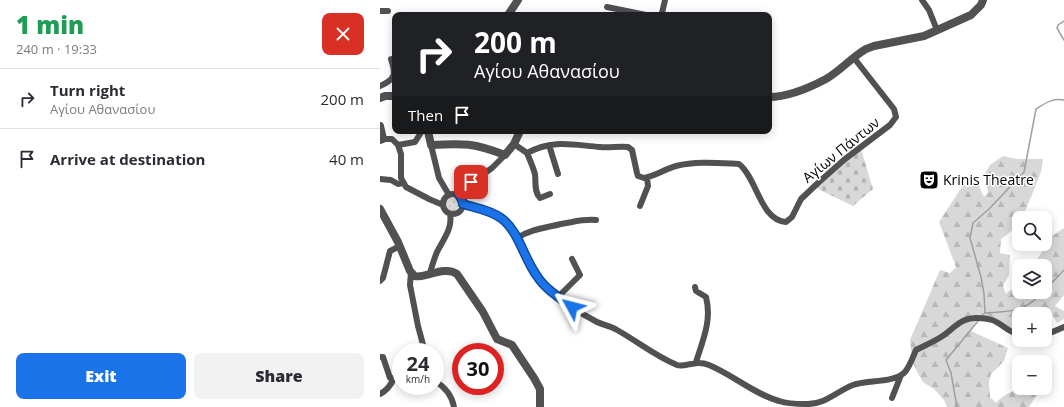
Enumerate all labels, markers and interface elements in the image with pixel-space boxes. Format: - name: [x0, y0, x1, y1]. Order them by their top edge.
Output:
- text: 1 min: [16, 8, 84, 41]
- button: close: [322, 13, 364, 55]
- text: 200 m: [474, 23, 557, 61]
- icon: right: [408, 28, 460, 80]
- text: 240 m · 19:33: [16, 40, 97, 58]
- text: Αγίου Αθανασίου: [474, 59, 620, 83]
- text: Turn right: [50, 80, 125, 100]
- icon: right: [16, 88, 38, 110]
- text: 200 m: [320, 89, 364, 109]
- text: Αγίου Αθανασίου: [50, 100, 155, 118]
- icon: arrive: [451, 104, 473, 126]
- text: Then: [408, 105, 443, 125]
- street label: Αγίων Πάντων: [798, 113, 883, 187]
- icon: arrive: [16, 148, 38, 170]
- text: Arrive at destination: [50, 149, 205, 169]
- text: 40 m: [329, 149, 364, 169]
- pin: [454, 165, 488, 199]
- theatre icon: Krinis Theatre: [918, 169, 940, 191]
- place label: Krinis Theatre: [943, 170, 1034, 189]
- icon: arrive: [460, 171, 482, 193]
- map controls: [1012, 211, 1052, 395]
- button: search: [1012, 211, 1052, 251]
- button: layers: [1012, 259, 1052, 299]
- position arrow: [551, 286, 593, 328]
- button: +: [1012, 307, 1052, 347]
- speed limit sign: 30: [452, 343, 504, 395]
- text: 24: [407, 350, 429, 377]
- button: Exit: [16, 353, 186, 399]
- button: Share: [194, 353, 364, 399]
- button: −: [1012, 355, 1052, 395]
- text: km/h: [406, 372, 430, 386]

